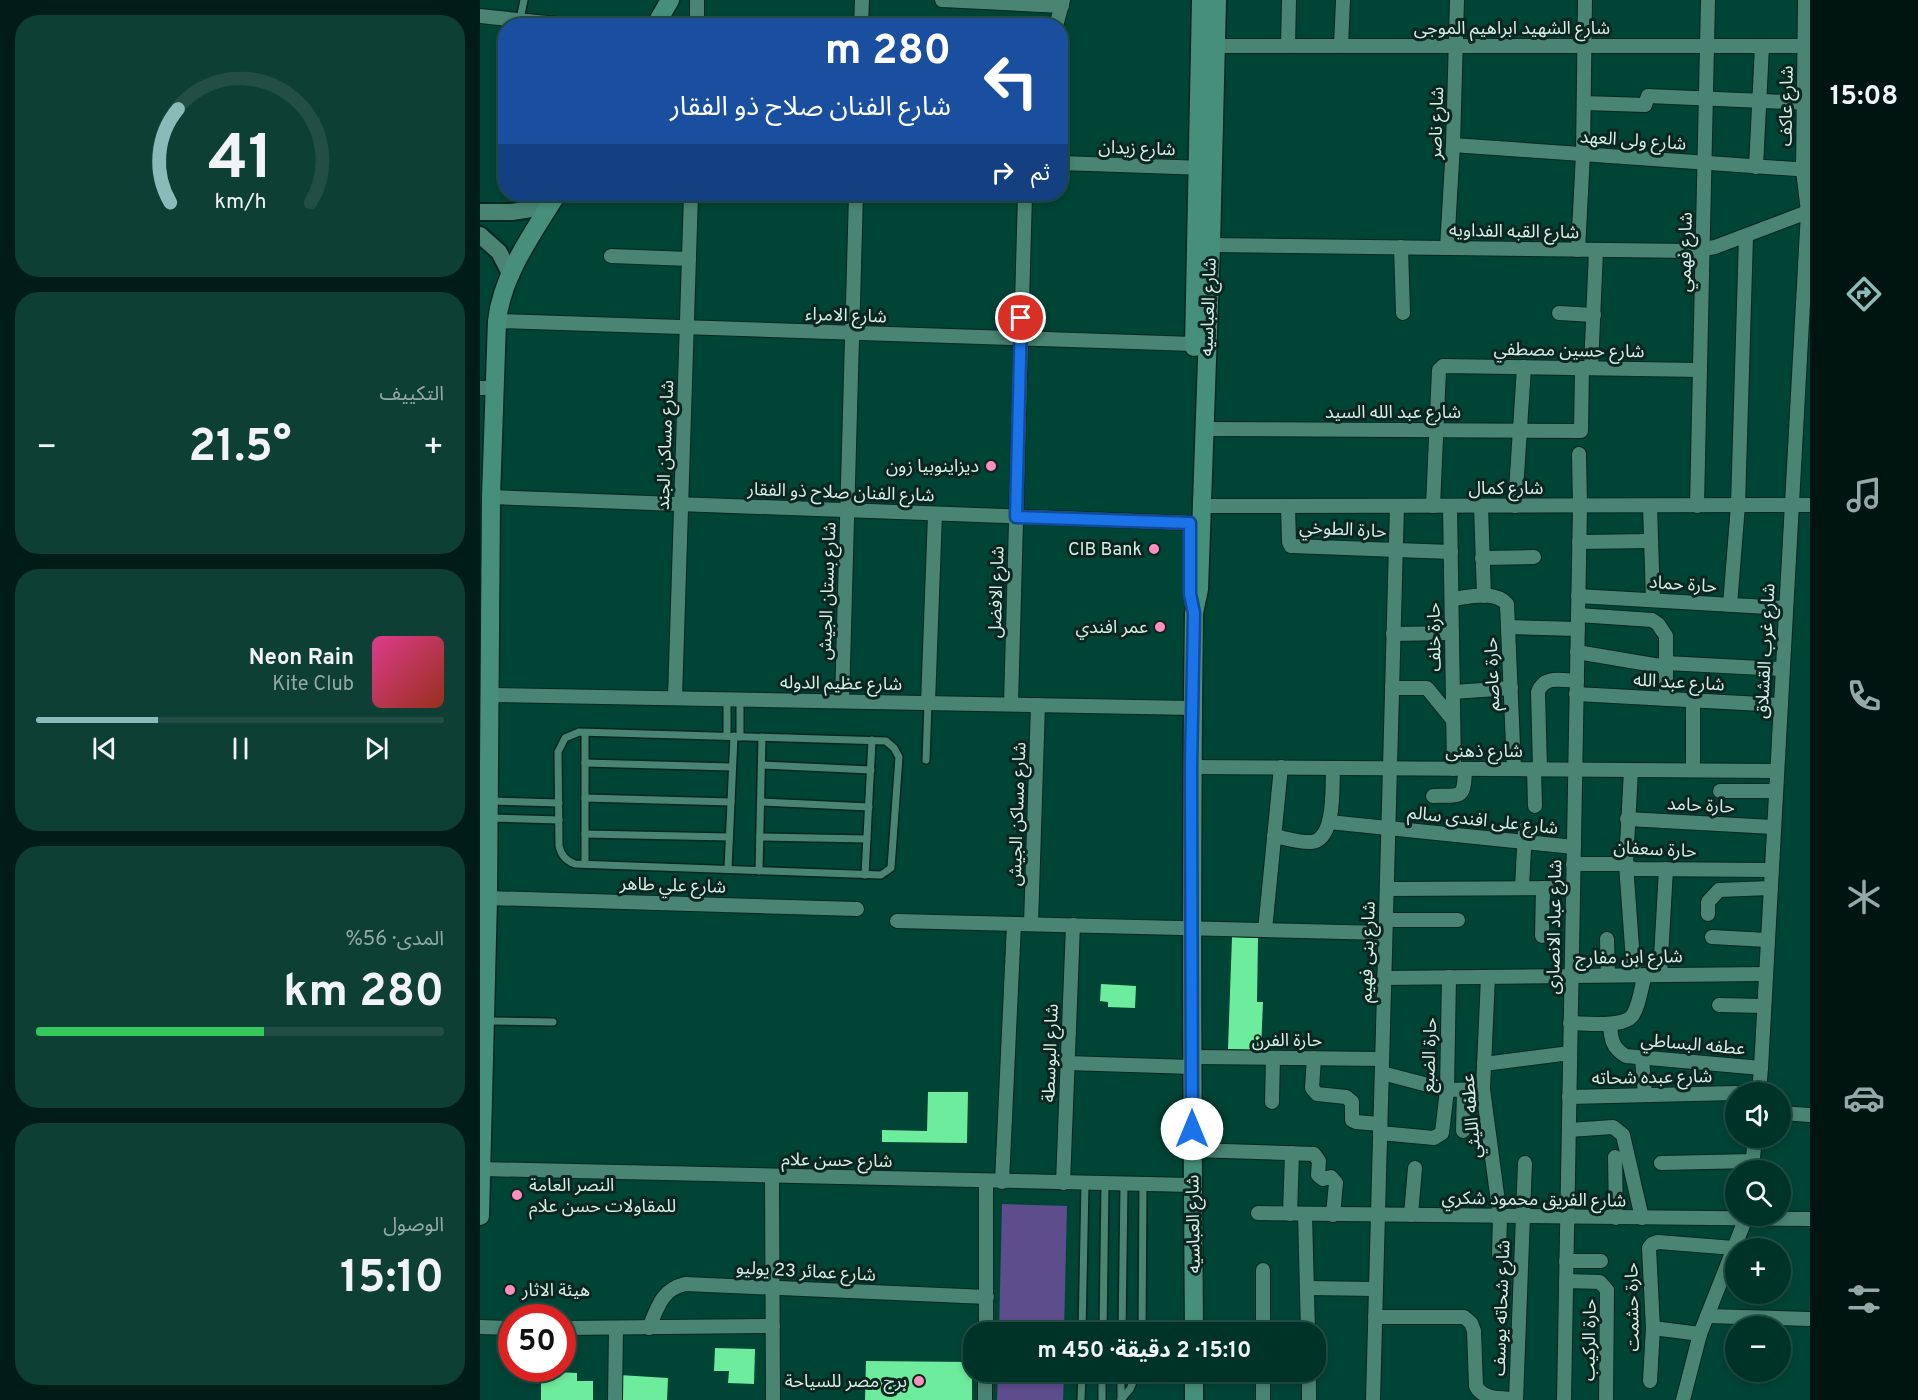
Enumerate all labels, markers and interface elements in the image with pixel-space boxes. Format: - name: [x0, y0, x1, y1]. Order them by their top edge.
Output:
- street label: شارع الشهيد ابراهيم الموجى: [1414, 18, 1610, 42]
- text: 280 m: [825, 26, 951, 79]
- icon: left: [972, 42, 1050, 120]
- street label: شارع عاكف: [1775, 65, 1801, 147]
- text: 15:08: [1830, 80, 1898, 114]
- street label: شارع ناصر: [1425, 86, 1451, 161]
- text: شارع الفنان صلاح ذو الفقار: [670, 91, 951, 125]
- text: 41: [207, 122, 273, 201]
- street label: شارع ولى العهد: [1579, 126, 1687, 158]
- street label: شارع زيدان: [1098, 137, 1176, 163]
- icon: right: [986, 156, 1019, 189]
- text: ثم: [1031, 161, 1050, 188]
- text: km/h: [214, 189, 266, 216]
- street label: شارع فهمي: [1674, 212, 1700, 292]
- street label: شارع القبه الفداويه: [1449, 220, 1579, 246]
- street label: شارع العباسيه: [1196, 257, 1224, 357]
- icon: directions: [1843, 273, 1885, 315]
- pin: [995, 292, 1046, 343]
- icon: arrive: [1004, 301, 1037, 334]
- street label: شارع الامراء: [805, 304, 887, 330]
- street label: شارع حسين مصطفي: [1493, 339, 1645, 365]
- street label: شارع مساكن الجند: [653, 380, 681, 511]
- text: التكييف: [380, 382, 444, 408]
- street label: شارع عبد الله السيد: [1325, 402, 1461, 426]
- text: 21.5°: [189, 420, 291, 477]
- text: −: [36, 428, 57, 470]
- text: +: [423, 428, 444, 470]
- place label: ديزاينوبيا زون: [886, 456, 979, 479]
- marker: ديزاينوبيا زون: [984, 459, 998, 473]
- icon: music: [1843, 474, 1885, 516]
- street label: شارع كمال: [1469, 478, 1543, 502]
- street label: شارع الفنان صلاح ذو الفقار: [746, 479, 935, 509]
- street label: حارة الطوخي: [1299, 517, 1387, 544]
- street label: شارع بستان الجيش: [815, 522, 843, 660]
- place label: CIB Bank: [1068, 539, 1142, 562]
- marker: CIB Bank: [1147, 542, 1161, 556]
- street label: شارع الافضل: [984, 546, 1012, 639]
- street label: حارة حماد: [1648, 572, 1718, 599]
- street label: شارع غرب القشلاق: [1751, 583, 1783, 719]
- street label: حارة خلف: [1423, 602, 1448, 672]
- place label: عمر افندي: [1075, 617, 1148, 640]
- marker: عمر افندي: [1153, 620, 1167, 634]
- street label: حارة عاصم: [1481, 637, 1506, 711]
- text: Neon Rain: [249, 645, 354, 672]
- street label: شارع عبد الله: [1633, 670, 1725, 698]
- text: Kite Club: [272, 672, 354, 698]
- street label: شارع عظيم الدوله: [780, 672, 902, 698]
- icon: phone: [1843, 675, 1885, 717]
- icon: previous: [88, 732, 121, 765]
- icon: pause: [224, 732, 257, 765]
- icon: next: [360, 732, 393, 765]
- street label: شارع ذهنى: [1445, 741, 1523, 765]
- street label: شارع مساكن الجيش: [1004, 742, 1034, 886]
- street label: حارة حامد: [1666, 793, 1736, 820]
- street label: شارع على افندى سالم: [1406, 802, 1559, 842]
- street label: حارة سعفان: [1613, 837, 1697, 864]
- street label: شارع عباد الانصارى: [1543, 859, 1569, 995]
- street label: شارع علي طاهر: [618, 873, 726, 901]
- icon: climate: [1843, 876, 1885, 918]
- street label: شارع بنى فهيم: [1355, 901, 1383, 1003]
- text: المدى · 56%: [345, 927, 444, 953]
- street label: شارع ابن مفارج: [1575, 946, 1683, 972]
- text: 280 km: [283, 965, 444, 1022]
- street label: شارع البوسطة: [1038, 1003, 1066, 1103]
- street label: حارة الضبع: [1418, 1017, 1444, 1093]
- street label: عطفه البساطي: [1640, 1029, 1746, 1062]
- street label: حارة الفرن: [1252, 1030, 1322, 1053]
- street label: شارع عبده شحاته: [1592, 1066, 1713, 1092]
- street label: عطفه الليثي: [1457, 1073, 1488, 1159]
- icon: car: [1843, 1077, 1885, 1119]
- map controls: [1725, 1082, 1791, 1382]
- button: sound: [1725, 1082, 1791, 1148]
- position arrow: [1160, 1097, 1224, 1161]
- street label: شارع حسن علام: [781, 1149, 893, 1175]
- button: search: [1725, 1160, 1791, 1226]
- street label: شارع العباسيه: [1182, 1174, 1208, 1273]
- place label: النصر العامة للمقاولات حسن علام: [529, 1175, 676, 1220]
- street label: شارع الفريق محمود شكري: [1441, 1187, 1626, 1215]
- marker: النصر العامة للمقاولات حسن علام: [510, 1188, 524, 1202]
- text: الوصول: [383, 1213, 444, 1239]
- button: +: [1725, 1238, 1791, 1304]
- street label: شارع شحاته يوسف: [1489, 1240, 1517, 1377]
- text: 15:10: [340, 1251, 444, 1308]
- street label: شارع عمائر 23 يوليو: [735, 1257, 876, 1289]
- street label: حارة حشمت: [1621, 1262, 1646, 1352]
- icon: filters: [1843, 1278, 1885, 1320]
- place label: هيئة الاثار: [521, 1280, 590, 1303]
- marker: هيئة الاثار: [503, 1283, 517, 1297]
- street label: حارة الركيب: [1578, 1299, 1603, 1381]
- speed limit sign: 50: [498, 1304, 576, 1382]
- button: −: [1725, 1316, 1791, 1382]
- text: 15:10 · 2 دقيقة · 450 m: [1038, 1338, 1251, 1365]
- place label: برج مصر للسياحة: [785, 1371, 907, 1394]
- marker: برج مصر للسياحة: [912, 1374, 926, 1388]

